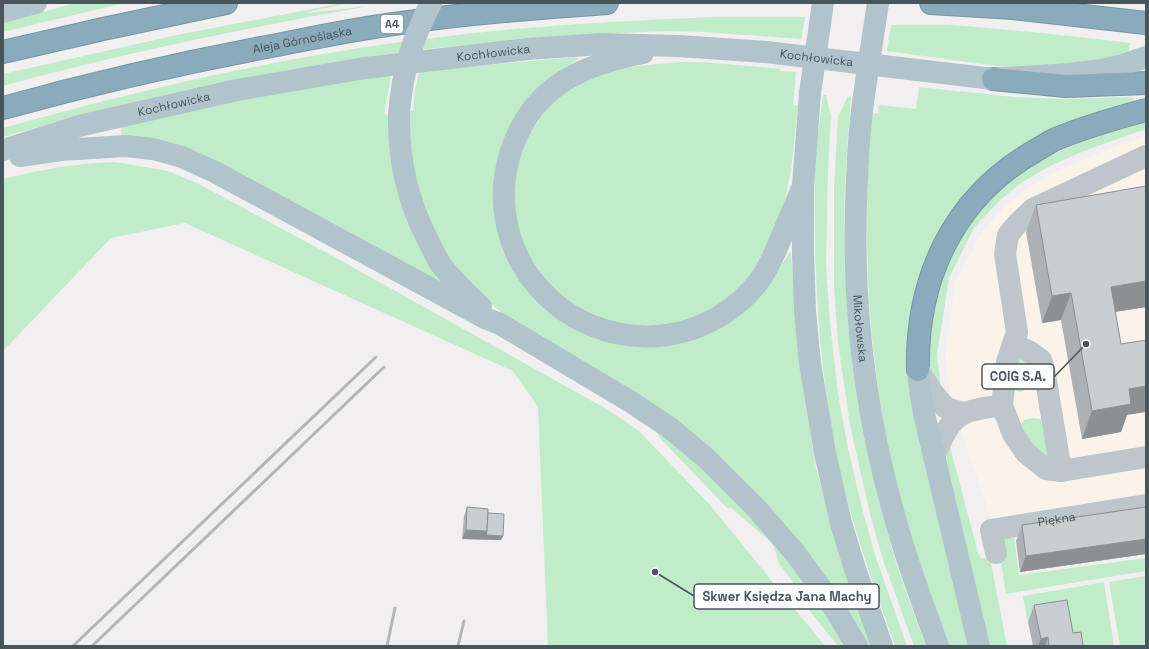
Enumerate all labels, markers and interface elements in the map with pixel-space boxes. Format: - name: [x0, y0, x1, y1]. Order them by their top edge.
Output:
- road number: A4: [381, 15, 403, 33]
- street label: Aleja Górnośląska: [251, 23, 353, 57]
- street label: Kochłowicka: [456, 41, 531, 65]
- street label: Kochłowicka: [779, 46, 854, 70]
- street label: Kochłowicka: [136, 88, 212, 120]
- street label: Mikołowska: [849, 294, 871, 363]
- callout: COIG S.A.: [982, 364, 1054, 389]
- text: COIG S.A.: [990, 368, 1046, 385]
- street label: Piękna: [1037, 508, 1077, 530]
- callout: Skwer Księdza Jana Machy: [694, 584, 879, 609]
- text: Skwer Księdza Jana Machy: [702, 588, 872, 605]

